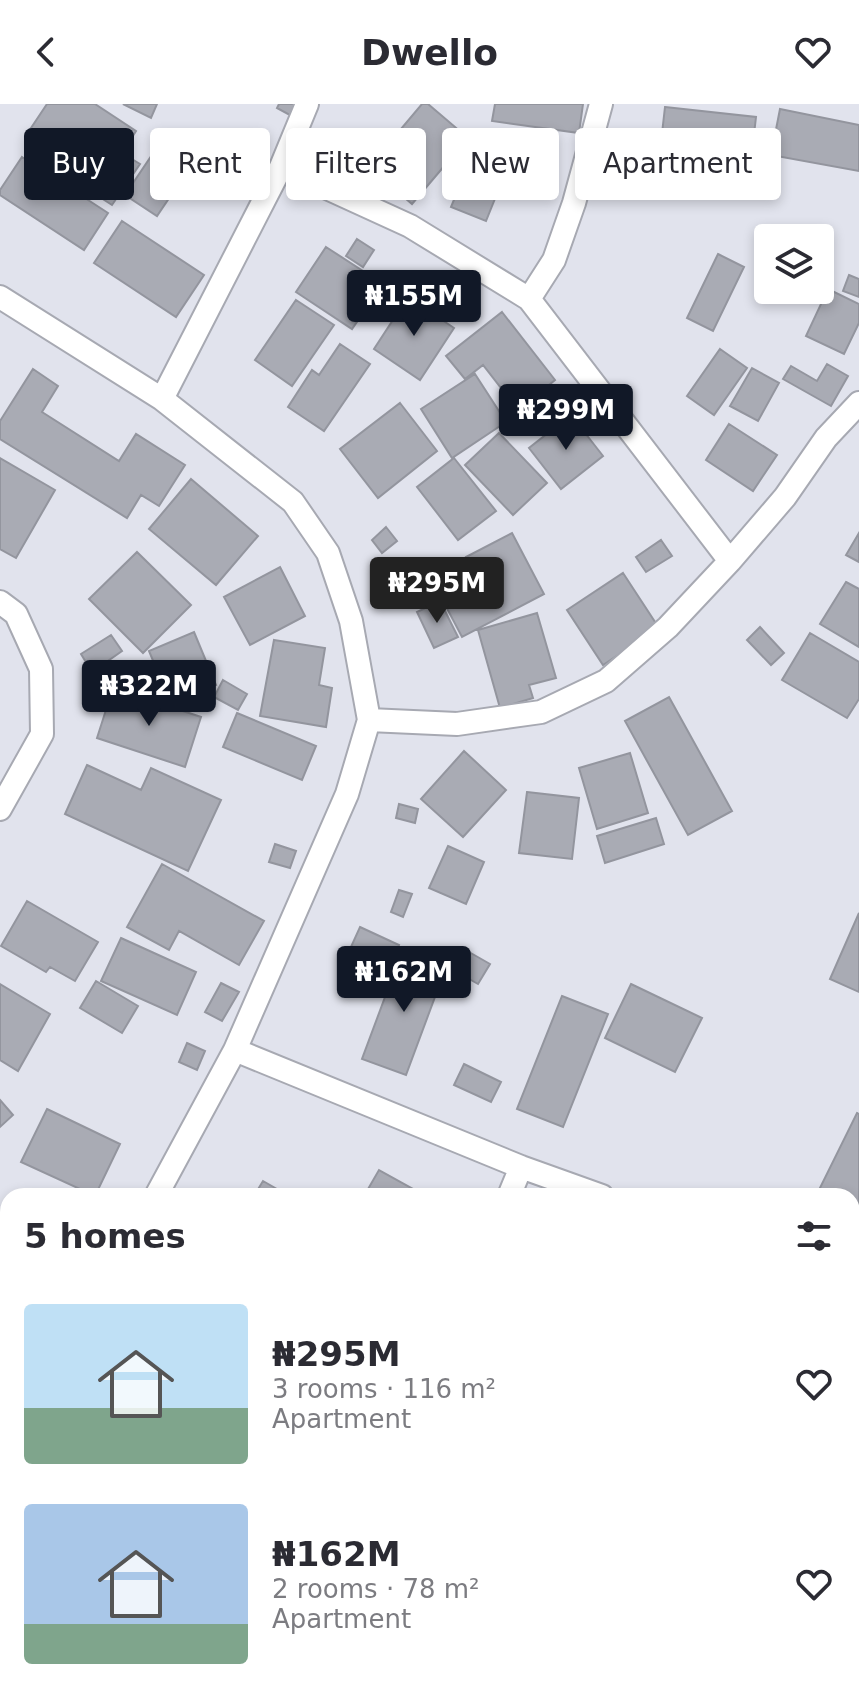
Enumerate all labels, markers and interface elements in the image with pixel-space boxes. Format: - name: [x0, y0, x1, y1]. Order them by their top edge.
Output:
- icon: back: [24, 30, 68, 74]
- icon: heart: [791, 30, 835, 74]
- text: Dwello: [361, 32, 498, 73]
- chip: Buy: [24, 128, 134, 200]
- chip: Rent: [150, 128, 270, 200]
- chip: Filters: [286, 128, 426, 200]
- chip: New: [442, 128, 559, 200]
- chip: Apartment: [575, 128, 781, 200]
- map controls: [754, 224, 834, 304]
- button: layers: [754, 224, 834, 304]
- pin: ₦155M: [358, 270, 470, 338]
- text: ₦155M: [365, 281, 463, 311]
- pin: ₦299M: [510, 384, 622, 452]
- text: ₦299M: [517, 395, 615, 425]
- pin: ₦295M: [381, 557, 493, 625]
- text: ₦295M: [388, 568, 486, 598]
- pin: ₦322M: [93, 660, 205, 728]
- text: ₦322M: [100, 671, 198, 701]
- pin: ₦162M: [348, 946, 460, 1014]
- text: ₦162M: [355, 957, 453, 987]
- icon: filters: [792, 1214, 836, 1258]
- text: 5 homes: [24, 1216, 186, 1256]
- text: ₦295M: [272, 1334, 400, 1374]
- icon: home: [88, 1336, 184, 1432]
- icon: heart: [792, 1362, 836, 1406]
- text: 3 rooms · 116 m²: [272, 1374, 496, 1404]
- text: Apartment: [272, 1404, 411, 1434]
- text: ₦162M: [272, 1534, 400, 1574]
- icon: home: [88, 1536, 184, 1632]
- icon: heart: [792, 1562, 836, 1606]
- text: 2 rooms · 78 m²: [272, 1574, 480, 1604]
- text: Apartment: [272, 1604, 411, 1634]

